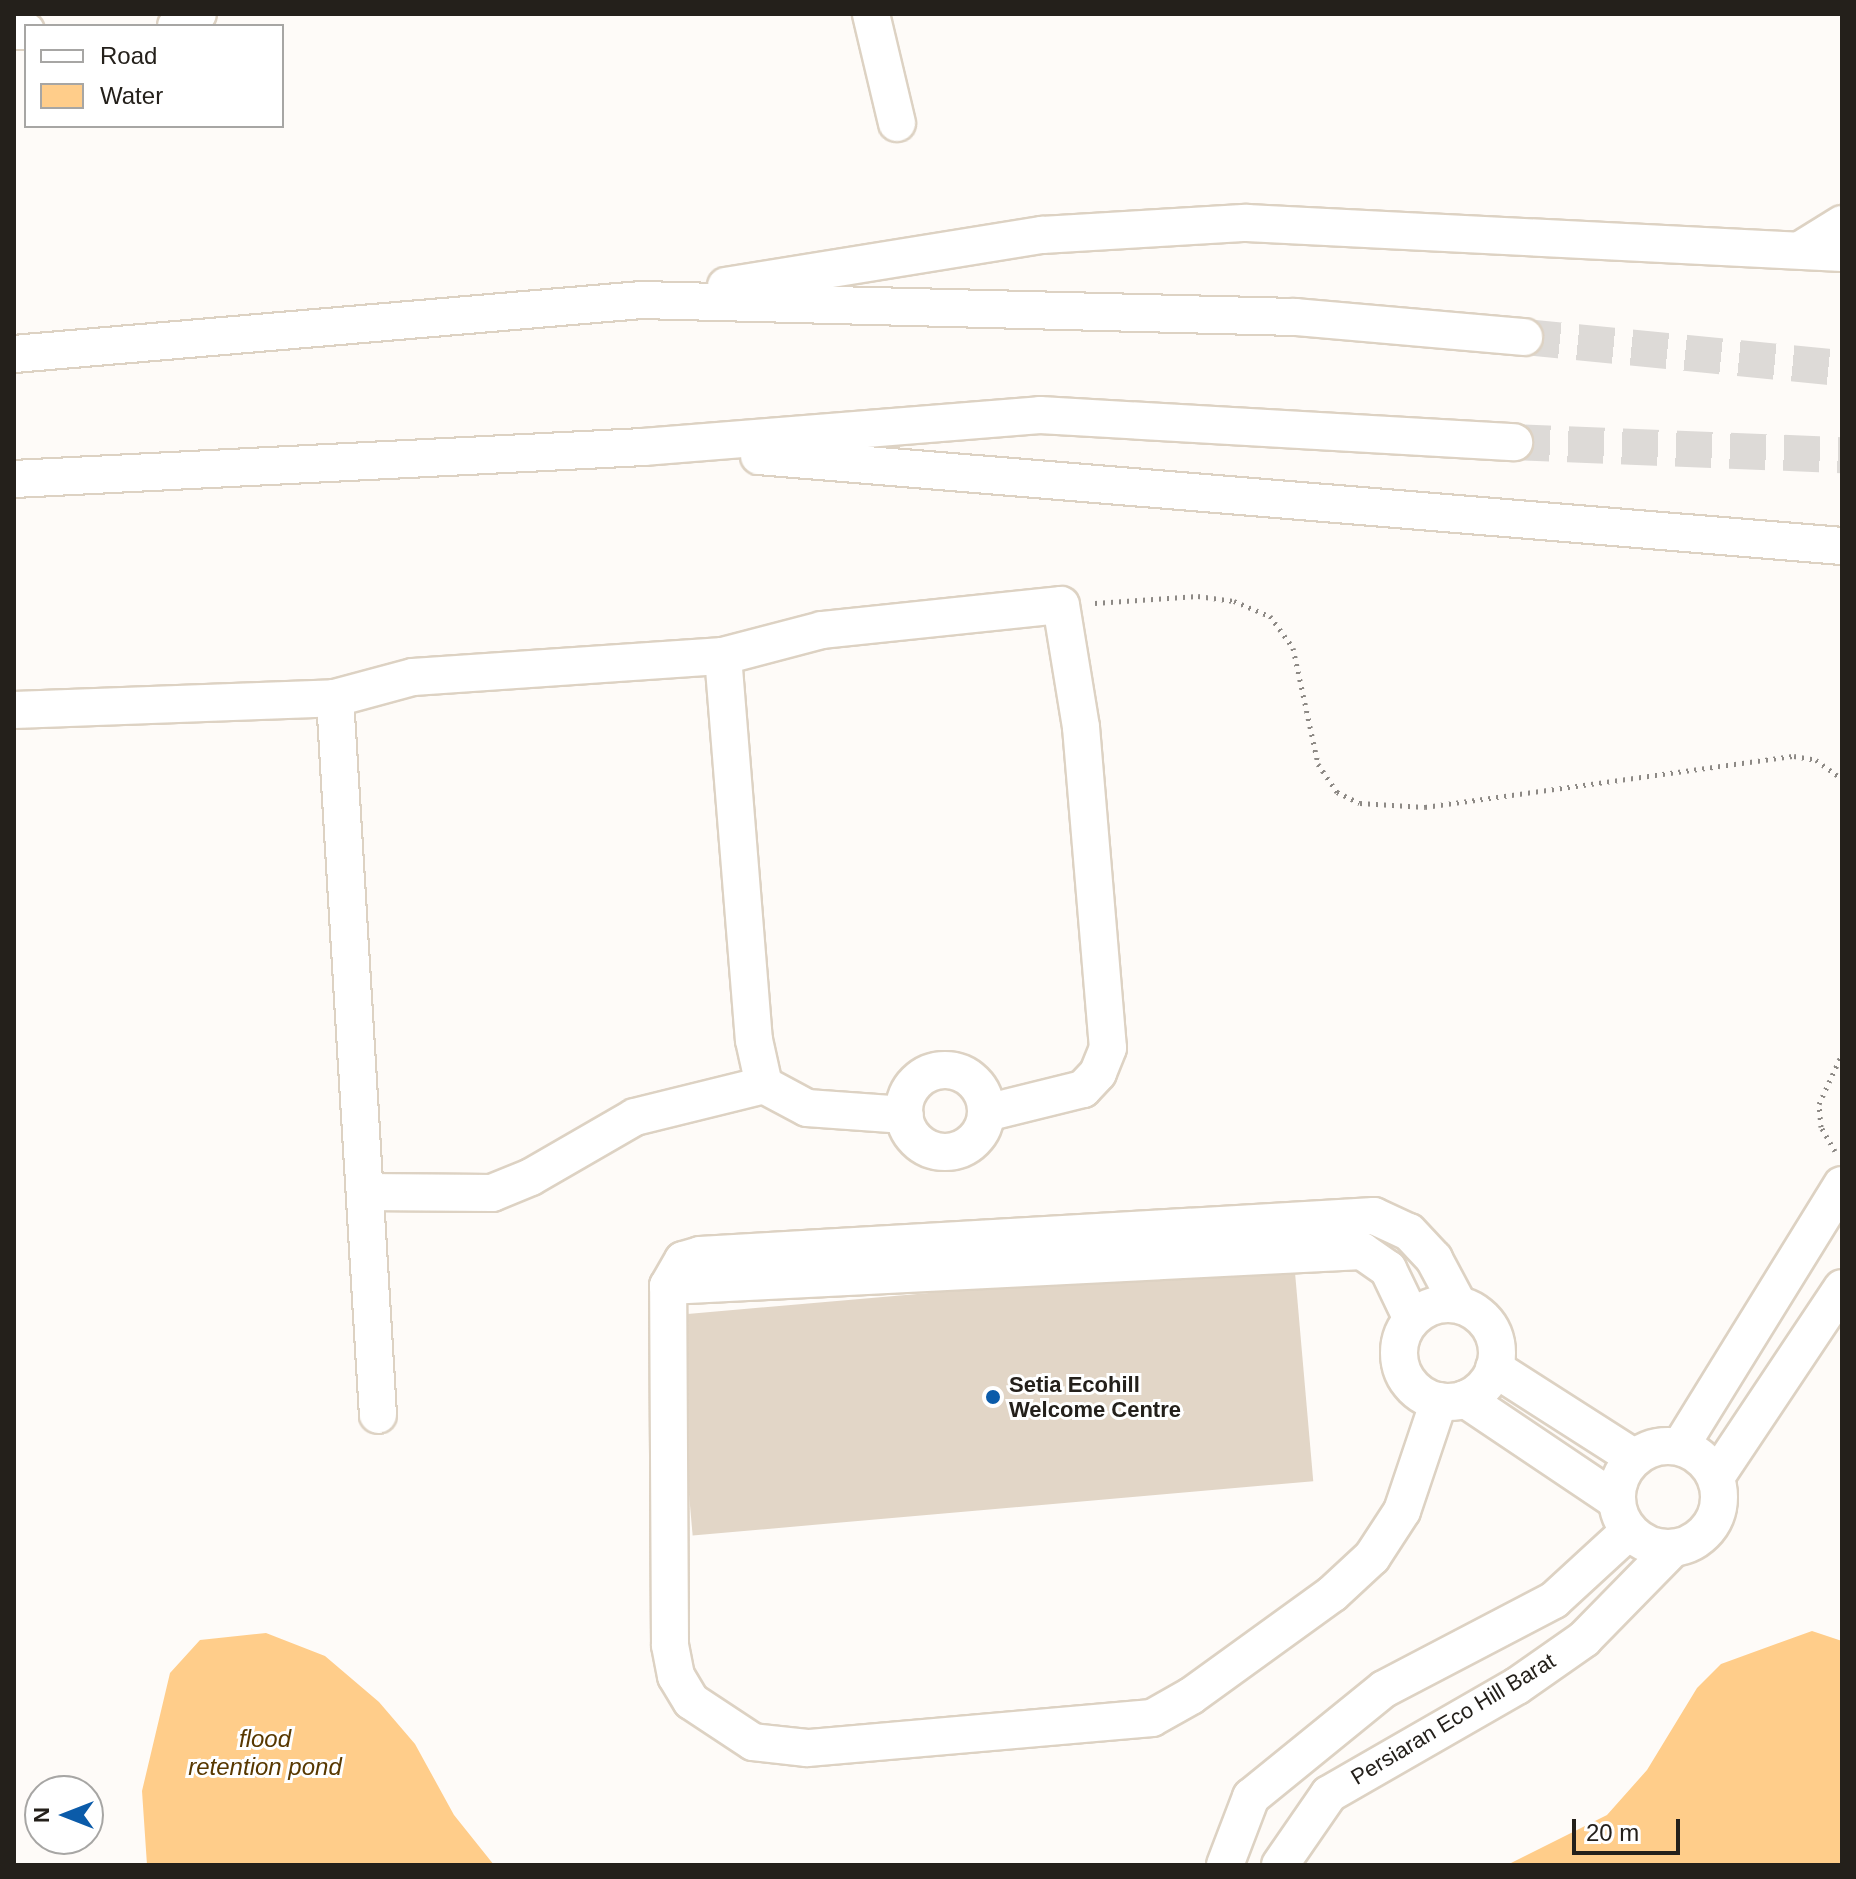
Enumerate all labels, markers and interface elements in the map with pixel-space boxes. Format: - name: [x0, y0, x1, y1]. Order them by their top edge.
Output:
- legend: [24, 24, 284, 128]
- text: Road: [100, 42, 157, 69]
- text: Water: [100, 82, 163, 109]
- place label: Setia Ecohill Welcome Centre: [1009, 1371, 1181, 1422]
- marker: Setia Ecohill Welcome Centre: [984, 1388, 1002, 1406]
- street label: Persiaran Eco Hill Barat: [1346, 1648, 1560, 1790]
- water label: flood retention pond: [188, 1725, 342, 1781]
- north arrow: [24, 1775, 104, 1855]
- scale bar: [1576, 1803, 1684, 1853]
- text: N: [29, 1807, 54, 1823]
- text: 20 m: [1586, 1819, 1639, 1846]

